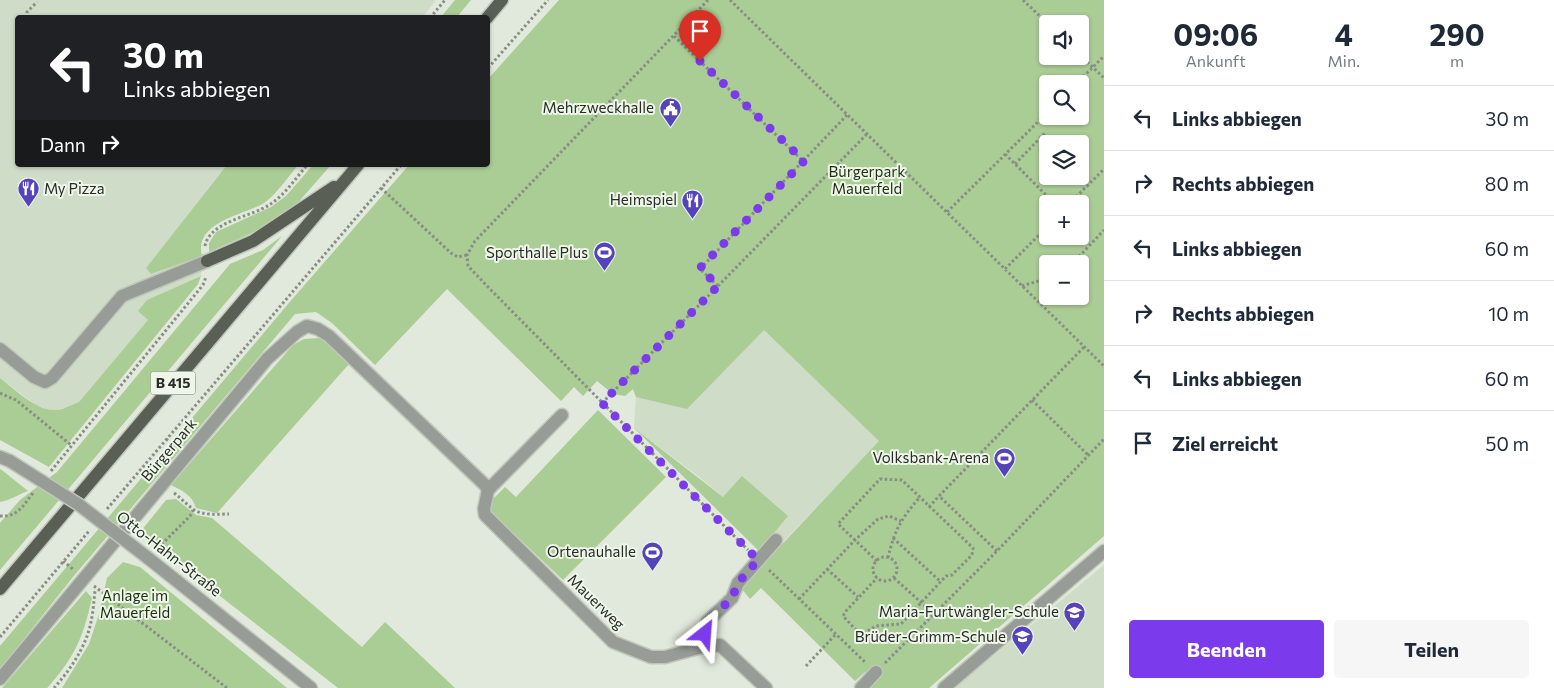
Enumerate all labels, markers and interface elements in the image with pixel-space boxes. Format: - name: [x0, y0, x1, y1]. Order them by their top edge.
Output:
- pin: [679, 10, 721, 61]
- map controls: [1039, 15, 1089, 305]
- button: sound: [1039, 15, 1089, 65]
- text: 09:06: [1173, 15, 1258, 52]
- text: 4: [1335, 15, 1353, 52]
- text: 290: [1429, 15, 1485, 52]
- icon: arrive: [686, 17, 714, 45]
- text: 30 m: [123, 32, 204, 75]
- icon: left: [40, 35, 105, 100]
- text: Ankunft: [1186, 51, 1246, 70]
- text: Min.: [1328, 51, 1360, 70]
- text: m: [1450, 51, 1464, 70]
- text: Links abbiegen: [123, 75, 271, 102]
- button: search: [1039, 75, 1089, 125]
- public building icon: Mehrzweckhalle: [658, 96, 682, 127]
- place label: Mehrzweckhalle: [543, 98, 654, 116]
- icon: left: [1129, 104, 1157, 132]
- text: Links abbiegen: [1172, 107, 1302, 130]
- text: 30 m: [1486, 107, 1529, 130]
- icon: right: [96, 130, 124, 158]
- text: Dann: [40, 133, 86, 156]
- button: layers: [1039, 135, 1089, 185]
- park label: Bürgerpark Mauerfeld: [829, 162, 905, 197]
- icon: right: [1129, 169, 1157, 197]
- text: Rechts abbiegen: [1172, 172, 1314, 195]
- text: 80 m: [1485, 172, 1529, 195]
- restaurant icon: My Pizza: [16, 177, 40, 208]
- place label: My Pizza: [44, 179, 105, 197]
- restaurant icon: Heimspiel: [681, 188, 705, 219]
- place label: Heimspiel: [610, 190, 677, 208]
- button: +: [1039, 195, 1089, 245]
- icon: left: [1129, 234, 1157, 262]
- text: Links abbiegen: [1172, 237, 1302, 260]
- text: 60 m: [1485, 237, 1529, 260]
- sports icon: Sporthalle Plus: [592, 241, 616, 272]
- place label: Sporthalle Plus: [486, 243, 588, 261]
- button: −: [1039, 255, 1089, 305]
- icon: right: [1129, 299, 1157, 327]
- text: Rechts abbiegen: [1172, 302, 1314, 325]
- text: 10 m: [1488, 302, 1529, 325]
- icon: left: [1129, 364, 1157, 392]
- text: Links abbiegen: [1172, 367, 1302, 390]
- text: 60 m: [1485, 367, 1529, 390]
- road number: B 415: [150, 372, 196, 394]
- street label: Bürgerpark: [137, 414, 200, 485]
- icon: arrive: [1129, 429, 1157, 457]
- text: Ziel erreicht: [1172, 432, 1278, 455]
- text: 50 m: [1485, 432, 1529, 455]
- sports icon: Volksbank-Arena: [993, 446, 1017, 477]
- place label: Volksbank-Arena: [872, 448, 989, 466]
- street label: Otto-Hahn-Straße: [114, 507, 226, 600]
- sports icon: Ortenauhalle: [640, 540, 664, 571]
- place label: Ortenauhalle: [547, 542, 636, 560]
- street label: Mauerweg: [565, 570, 629, 633]
- park label: Anlage im Mauerfeld: [100, 586, 170, 621]
- school or university icon: Maria-Furtwängler-Schule: [1063, 600, 1087, 631]
- place label: Maria-Furtwängler-Schule: [879, 602, 1059, 620]
- position arrow: [678, 607, 730, 659]
- button: Beenden: [1129, 620, 1324, 678]
- button: Teilen: [1334, 620, 1529, 678]
- school or university icon: Brüder-Grimm-Schule: [1010, 625, 1034, 656]
- place label: Brüder-Grimm-Schule: [855, 627, 1006, 645]

